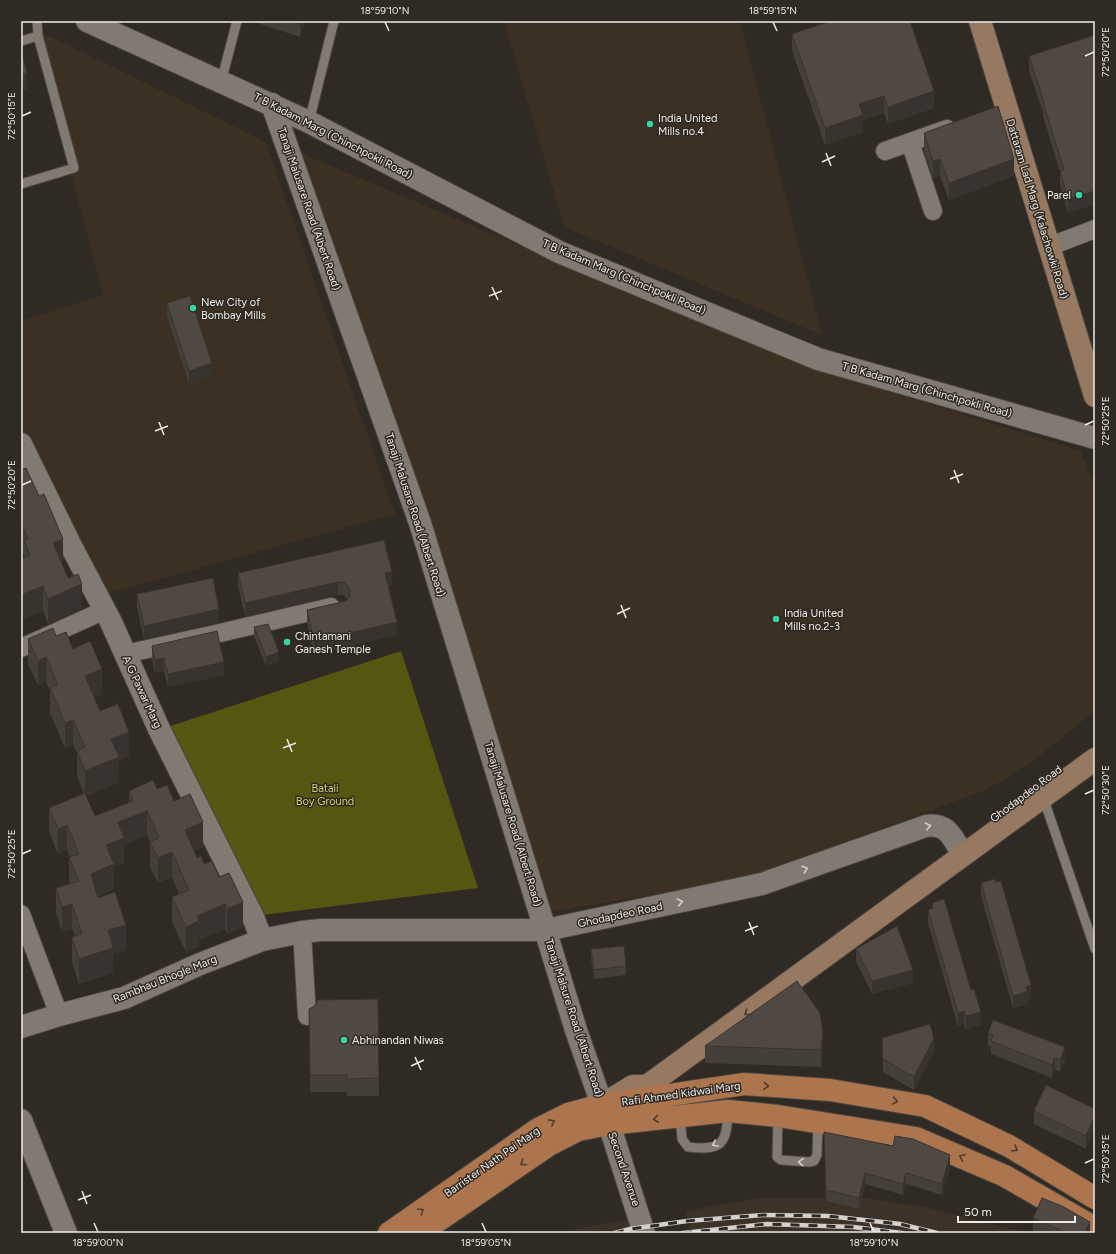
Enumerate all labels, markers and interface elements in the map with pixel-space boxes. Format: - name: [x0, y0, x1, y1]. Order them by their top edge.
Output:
- text: 18°59'10"N: [361, 4, 409, 17]
- text: 18°59'15"N: [749, 4, 797, 17]
- text: 72°50'20"E: [1099, 27, 1112, 77]
- street label: T B Kadam Marg (Chinchpokli Road): [252, 90, 415, 182]
- text: 72°50'15"E: [5, 92, 18, 140]
- place label: India United Mills no.4: [658, 112, 718, 138]
- street label: Dattaram Lad Marg (Kalachowki Road): [1003, 117, 1071, 301]
- marker: India United Mills no.4: [645, 119, 655, 129]
- street label: Tanaji Malusare Road (Albert Road): [275, 126, 343, 292]
- place label: Parel: [1047, 189, 1071, 202]
- marker: Parel: [1074, 190, 1084, 200]
- street label: T B Kadam Marg (Chinchpokli Road): [540, 237, 708, 317]
- place label: New City of Bombay Mills: [201, 296, 266, 322]
- marker: New City of Bombay Mills: [188, 303, 198, 313]
- street label: T B Kadam Marg (Chinchpokli Road): [841, 359, 1014, 421]
- text: 72°50'25"E: [1099, 396, 1112, 446]
- street label: Tanaji Malusare Road (Albert Road): [382, 431, 448, 599]
- text: 72°50'20"E: [5, 460, 18, 510]
- place label: India United Mills no.2-3: [784, 607, 844, 633]
- marker: India United Mills no.2-3: [771, 614, 781, 624]
- place label: Chintamani Ganesh Temple: [295, 630, 371, 656]
- marker: Chintamani Ganesh Temple: [282, 637, 292, 647]
- street label: A G Pawar Marg: [119, 654, 165, 730]
- street label: Tanaji Malusare Road (Albert Road): [482, 740, 544, 908]
- street label: Ghodapdeo Road: [988, 763, 1064, 825]
- text: 72°50'30"E: [1099, 765, 1112, 815]
- park label: Batali Boy Ground: [296, 782, 354, 808]
- one-way arrow: [925, 823, 931, 831]
- text: 72°50'25"E: [5, 829, 18, 879]
- one-way arrow: [802, 865, 809, 873]
- one-way arrow: [677, 898, 683, 906]
- street label: Ghodapdeo Road: [576, 900, 664, 930]
- street label: Tanaji Malsure Road (Albert Road): [542, 937, 606, 1099]
- street label: Rambhau Bhogle Marg: [111, 952, 219, 1006]
- one-way arrow: [744, 1008, 751, 1015]
- place label: Abhinandan Niwas: [352, 1034, 444, 1047]
- marker: Abhinandan Niwas: [339, 1035, 349, 1045]
- street label: Rafi Ahmed Kidwai Marg: [621, 1079, 741, 1109]
- one-way arrow: [763, 1081, 769, 1090]
- one-way arrow: [892, 1096, 898, 1105]
- one-way arrow: [653, 1114, 659, 1123]
- one-way arrow: [548, 1119, 555, 1126]
- street label: Barrister Nath Pai Marg: [442, 1124, 542, 1200]
- street label: Second Avenue: [605, 1130, 643, 1208]
- text: 72°50'35"E: [1099, 1134, 1112, 1184]
- one-way arrow: [712, 1139, 719, 1147]
- one-way arrow: [1011, 1145, 1018, 1152]
- one-way arrow: [958, 1154, 965, 1162]
- one-way arrow: [798, 1157, 804, 1166]
- one-way arrow: [521, 1158, 528, 1165]
- scale bar: [958, 1198, 1075, 1224]
- text: 50 m: [964, 1205, 992, 1219]
- one-way arrow: [417, 1209, 424, 1216]
- text: 18°59'00"N: [72, 1236, 124, 1249]
- text: 18°59'05"N: [461, 1236, 511, 1249]
- text: 18°59'10"N: [850, 1236, 898, 1249]

